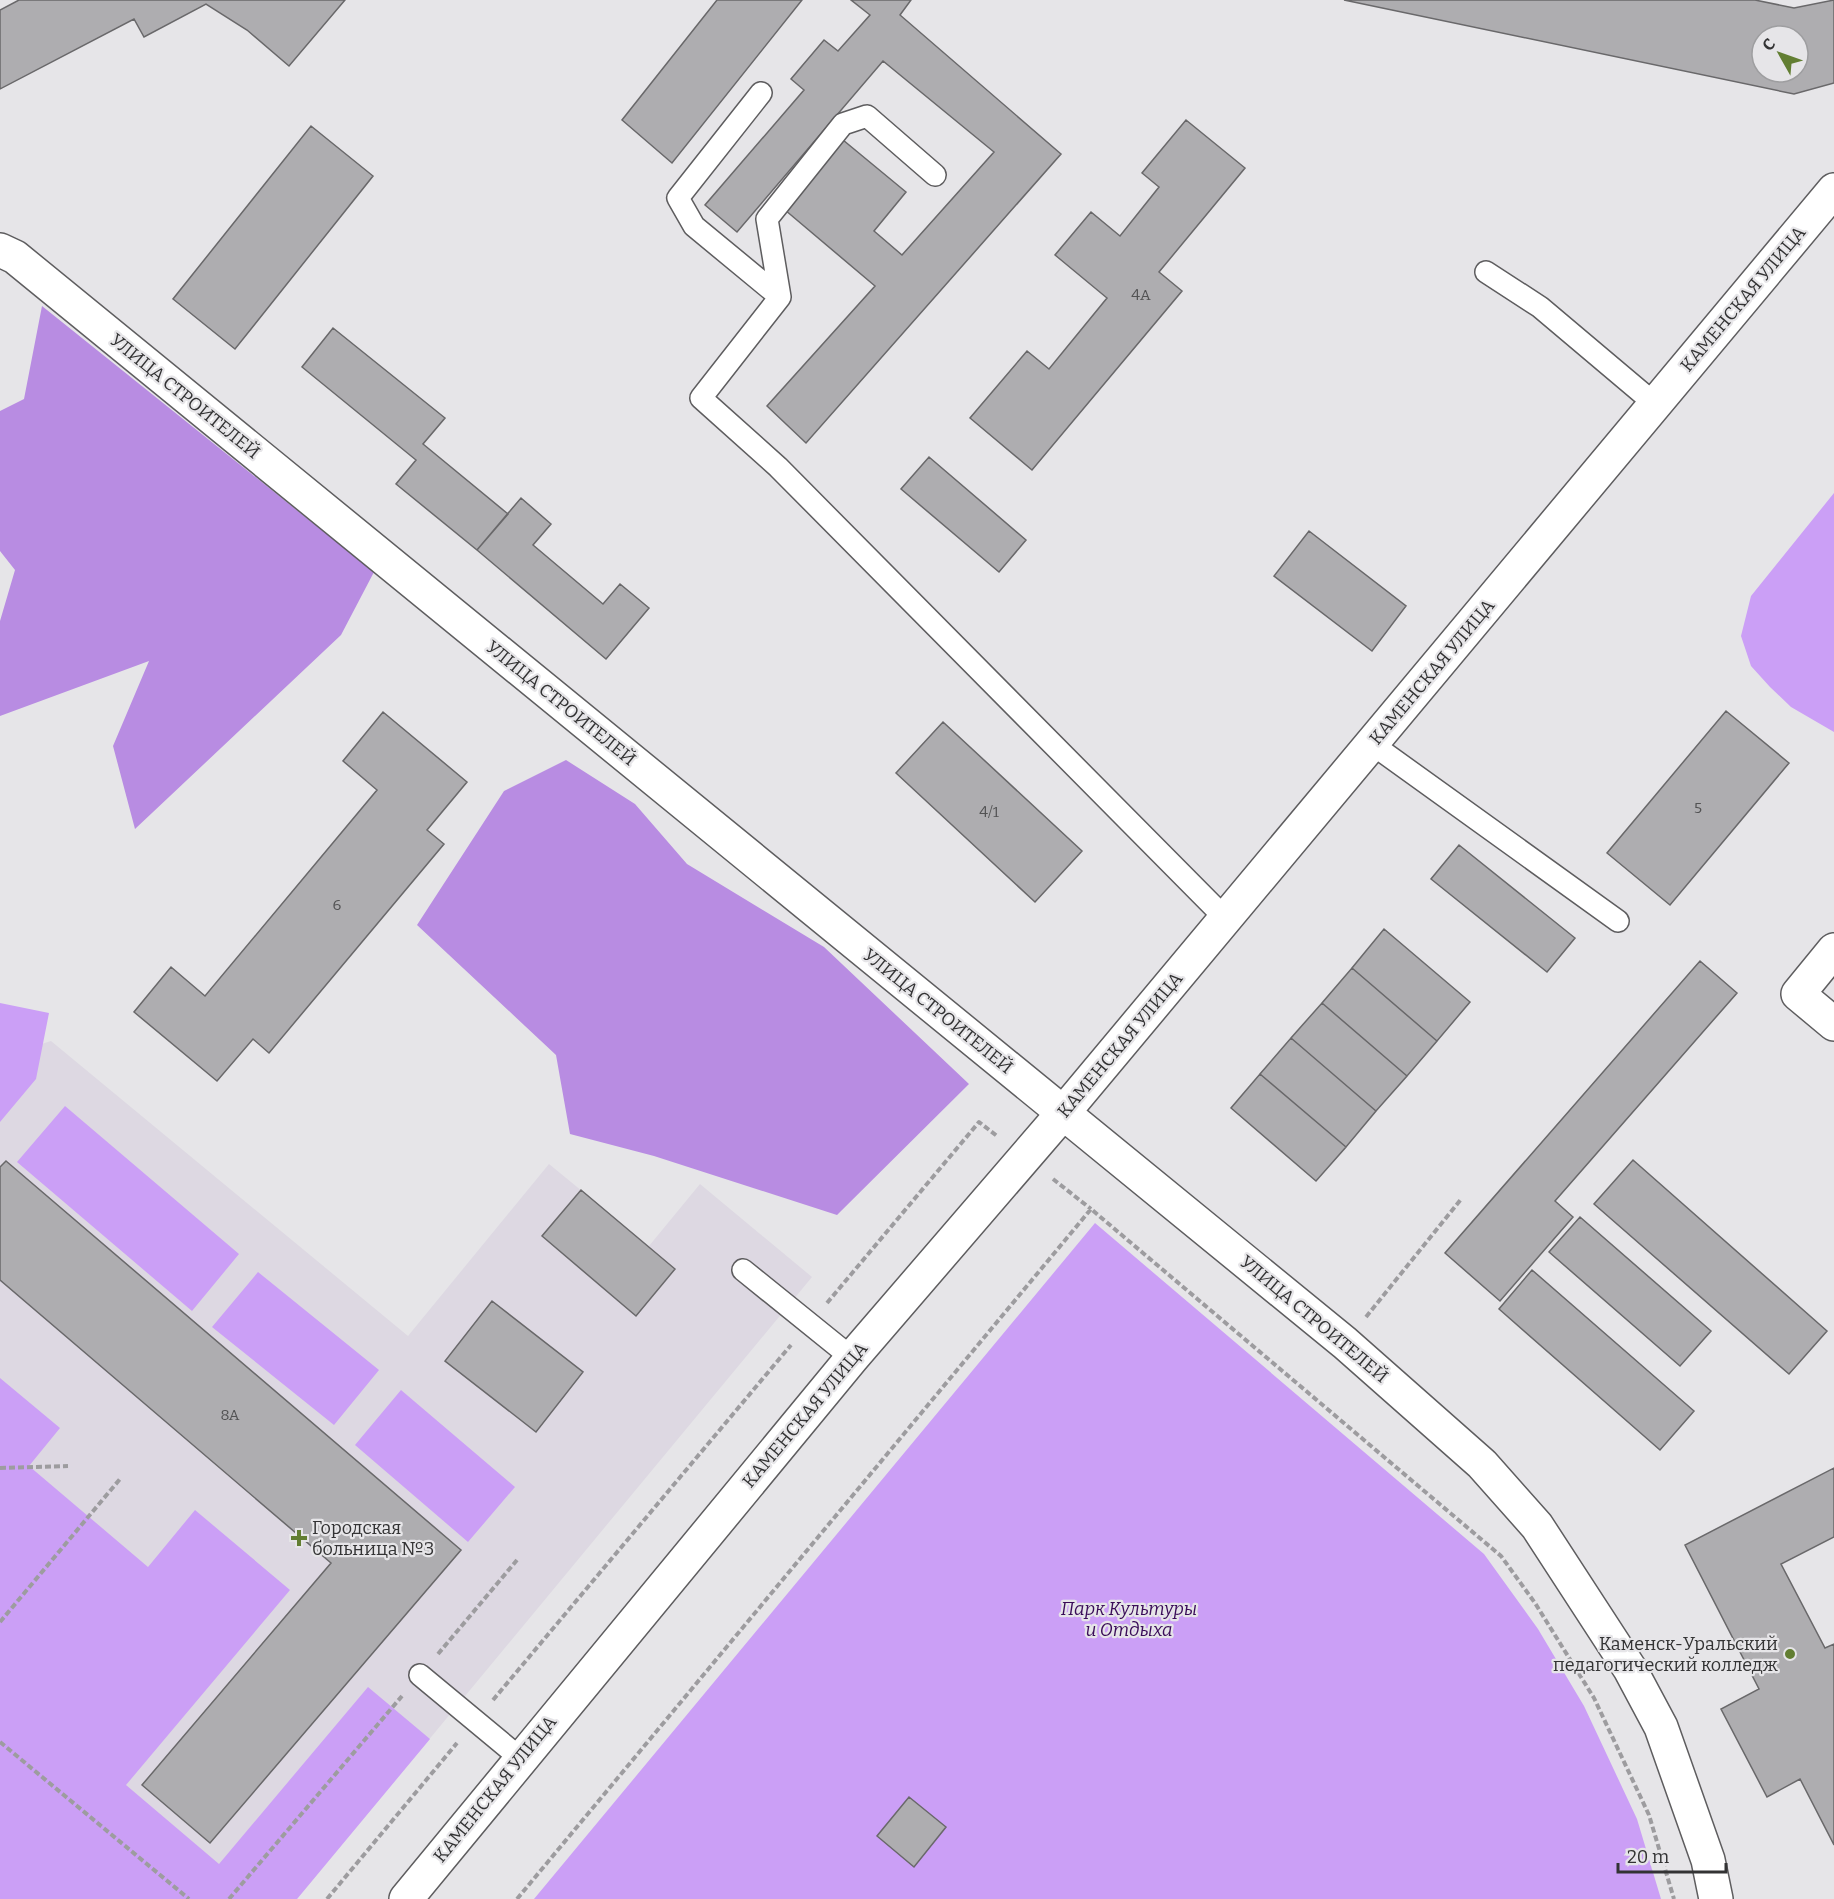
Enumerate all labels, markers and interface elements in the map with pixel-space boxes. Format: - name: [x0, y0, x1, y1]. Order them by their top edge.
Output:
- north arrow: [1750, 24, 1810, 84]
- text: С: [1758, 35, 1779, 55]
- street label: КАМЕНСКАЯ УЛИЦА: [1676, 222, 1810, 376]
- house number: 4А: [1131, 286, 1151, 304]
- street label: УЛИЦА СТРОИТЕЛЕЙ: [106, 329, 264, 463]
- street label: КАМЕНСКАЯ УЛИЦА: [1365, 595, 1499, 749]
- street label: УЛИЦА СТРОИТЕЛЕЙ: [482, 636, 640, 770]
- house number: 5: [1694, 799, 1702, 817]
- house number: 4/1: [979, 803, 999, 821]
- house number: 6: [333, 896, 342, 914]
- street label: УЛИЦА СТРОИТЕЛЕЙ: [859, 944, 1017, 1078]
- street label: КАМЕНСКАЯ УЛИЦА: [1053, 968, 1187, 1122]
- street label: УЛИЦА СТРОИТЕЛЕЙ: [1235, 1251, 1393, 1387]
- street label: КАМЕНСКАЯ УЛИЦА: [738, 1338, 872, 1492]
- house number: 8А: [220, 1406, 240, 1424]
- place label: Городская больница №3: [312, 1517, 434, 1560]
- marker: Городская больница №3: [290, 1529, 308, 1547]
- park label: Парк Культуры и Отдыха: [1061, 1598, 1197, 1641]
- place label: Каменск-Уральский педагогический колледж: [1553, 1633, 1778, 1676]
- marker: Каменск-Уральский педагогический колледж: [1783, 1647, 1797, 1661]
- street label: КАМЕНСКАЯ УЛИЦА: [429, 1711, 561, 1867]
- scale bar: [1618, 1836, 1726, 1874]
- text: 20 m: [1627, 1846, 1669, 1868]

